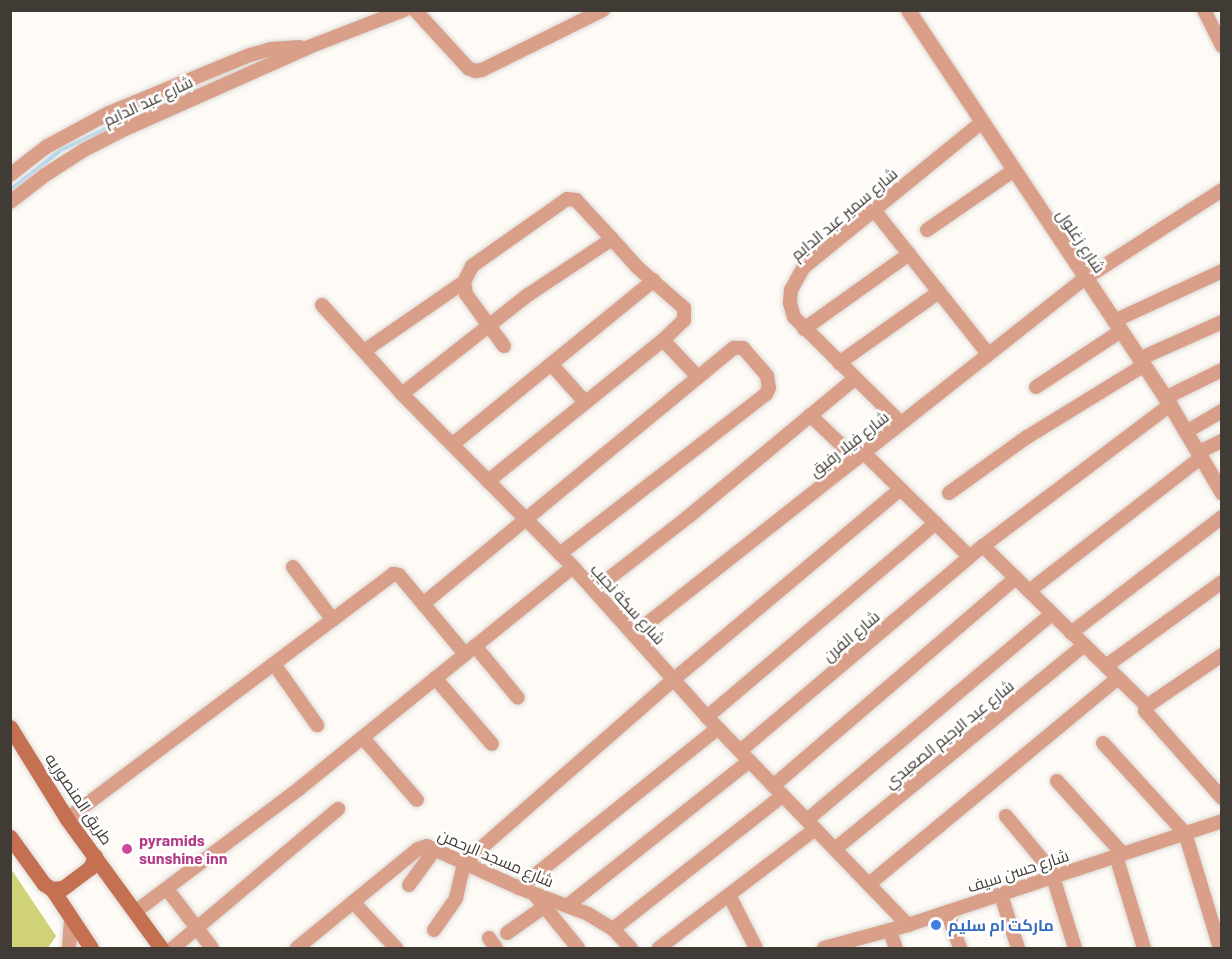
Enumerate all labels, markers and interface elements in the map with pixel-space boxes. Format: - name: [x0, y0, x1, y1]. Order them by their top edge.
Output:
- street label: شارع عبد الدايم: [100, 72, 196, 130]
- street label: شارع سمير عبد الدايم: [787, 164, 901, 264]
- street label: شارع زغلول: [1053, 206, 1109, 276]
- street label: شارع فيلا رفيق: [805, 407, 893, 481]
- street label: شارع سكة نجيب: [587, 560, 669, 648]
- street label: شارع الفرن: [819, 607, 883, 665]
- street label: شارع عبد الرحيم الصعيدي: [880, 676, 1018, 792]
- street label: طريق المنصوريه: [41, 750, 117, 848]
- street label: شارع مسجد الرحمن: [435, 825, 557, 891]
- place label: pyramids sunshine inn: [139, 830, 228, 868]
- marker: pyramids sunshine inn: [120, 842, 134, 856]
- street label: شارع حسن سيف: [965, 846, 1071, 896]
- place label: ماركت ام سليم: [948, 915, 1054, 935]
- marker: ماركت ام سليم: [929, 918, 943, 932]

